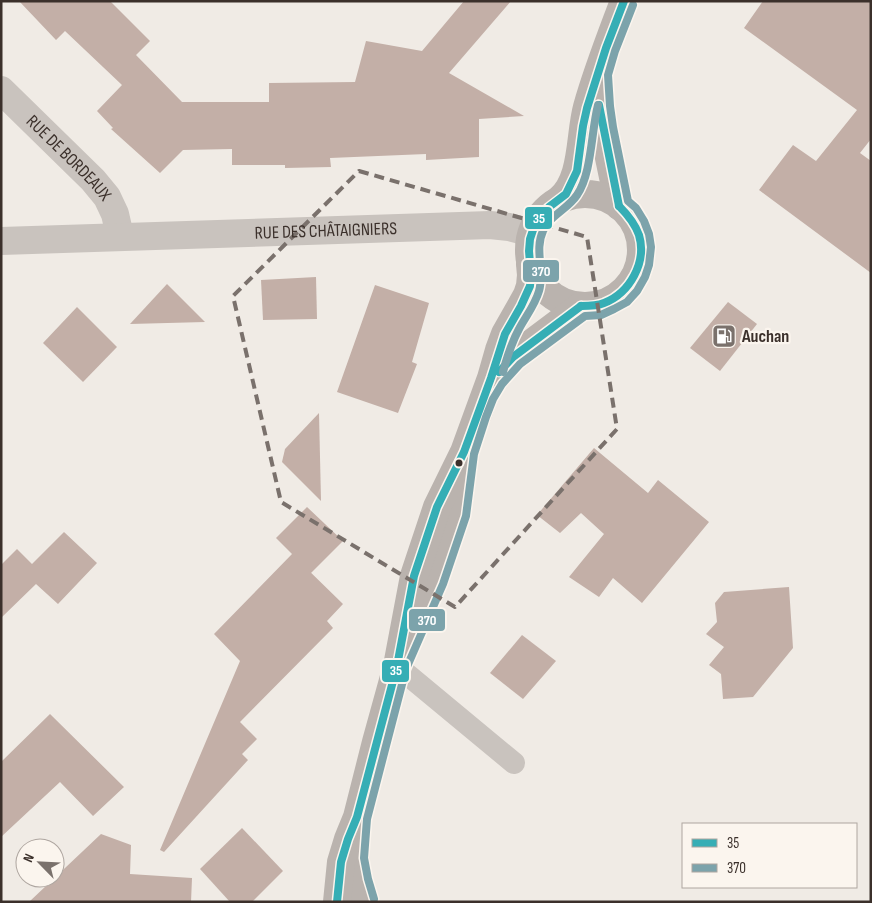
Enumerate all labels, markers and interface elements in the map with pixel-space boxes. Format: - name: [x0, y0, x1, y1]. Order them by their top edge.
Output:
- street label: RUE DE BORDEAUX: [22, 110, 116, 205]
- line badge: 35: [524, 206, 553, 230]
- text: 35: [533, 210, 545, 227]
- street label: RUE DES CHÂTAIGNIERS: [254, 218, 398, 243]
- line badge: 370: [522, 259, 560, 283]
- text: 370: [532, 263, 551, 280]
- fuel station icon: Auchan: [711, 323, 737, 349]
- place label: Auchan: [741, 326, 789, 347]
- unlabelled marker: [454, 458, 464, 468]
- line badge: 370: [408, 608, 446, 632]
- text: 370: [418, 612, 437, 629]
- line badge: 35: [381, 659, 410, 683]
- text: 35: [390, 662, 402, 679]
- legend: [682, 823, 857, 888]
- text: 35: [727, 834, 739, 853]
- north arrow: [15, 838, 65, 888]
- text: N: [19, 851, 38, 865]
- text: 370: [727, 859, 746, 878]

